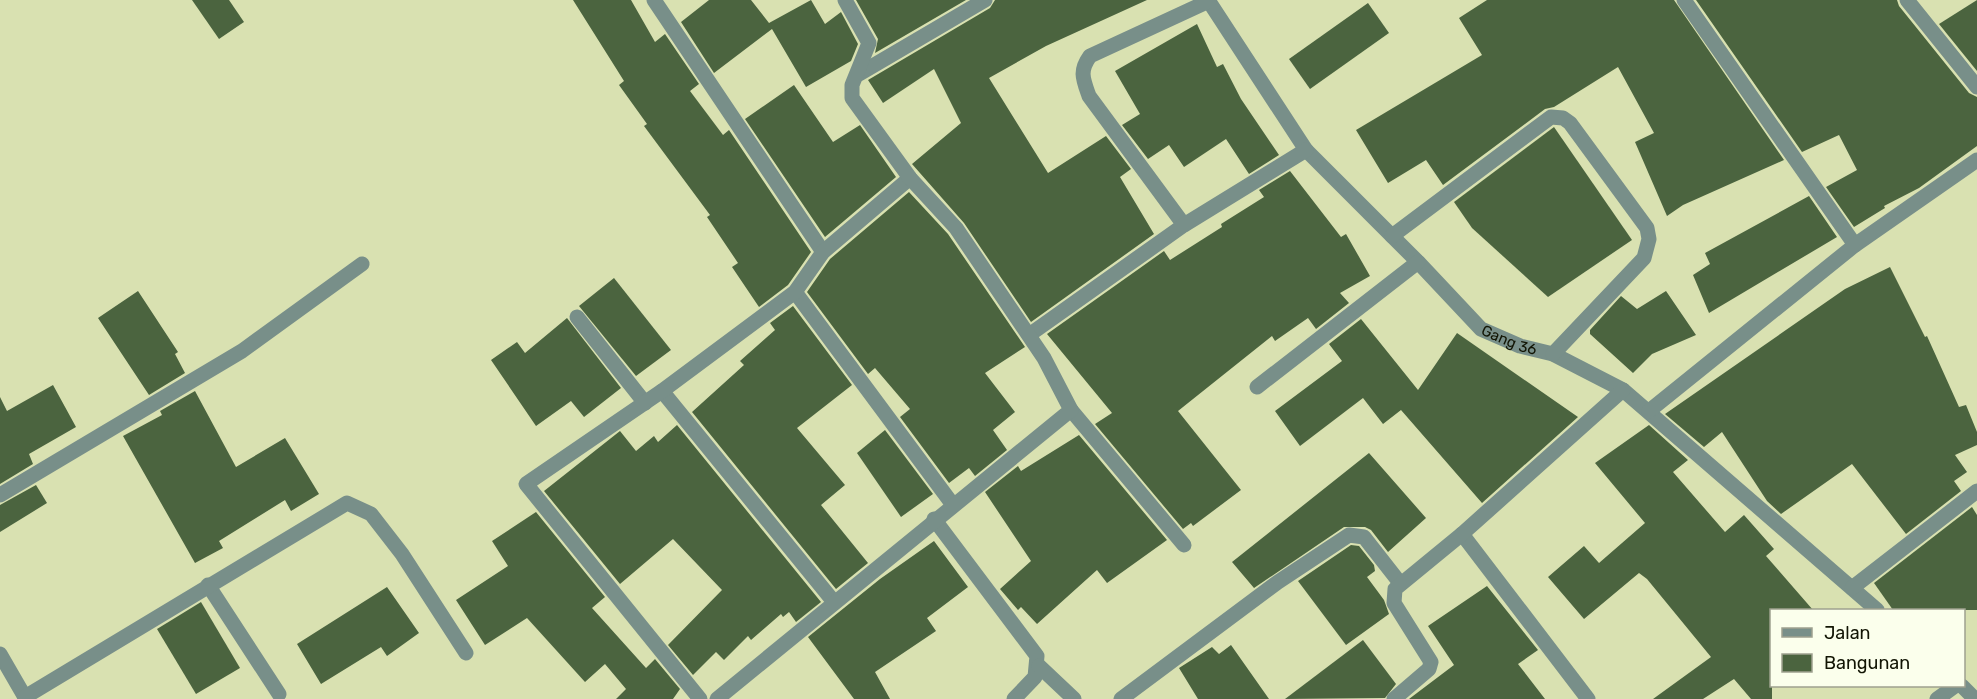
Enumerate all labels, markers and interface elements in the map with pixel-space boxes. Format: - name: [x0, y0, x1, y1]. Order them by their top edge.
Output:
- street label: Gang 36: [1479, 321, 1539, 359]
- legend: [1770, 609, 1965, 687]
- text: Jalan: [1824, 622, 1871, 644]
- text: Bangunan: [1824, 652, 1910, 674]

